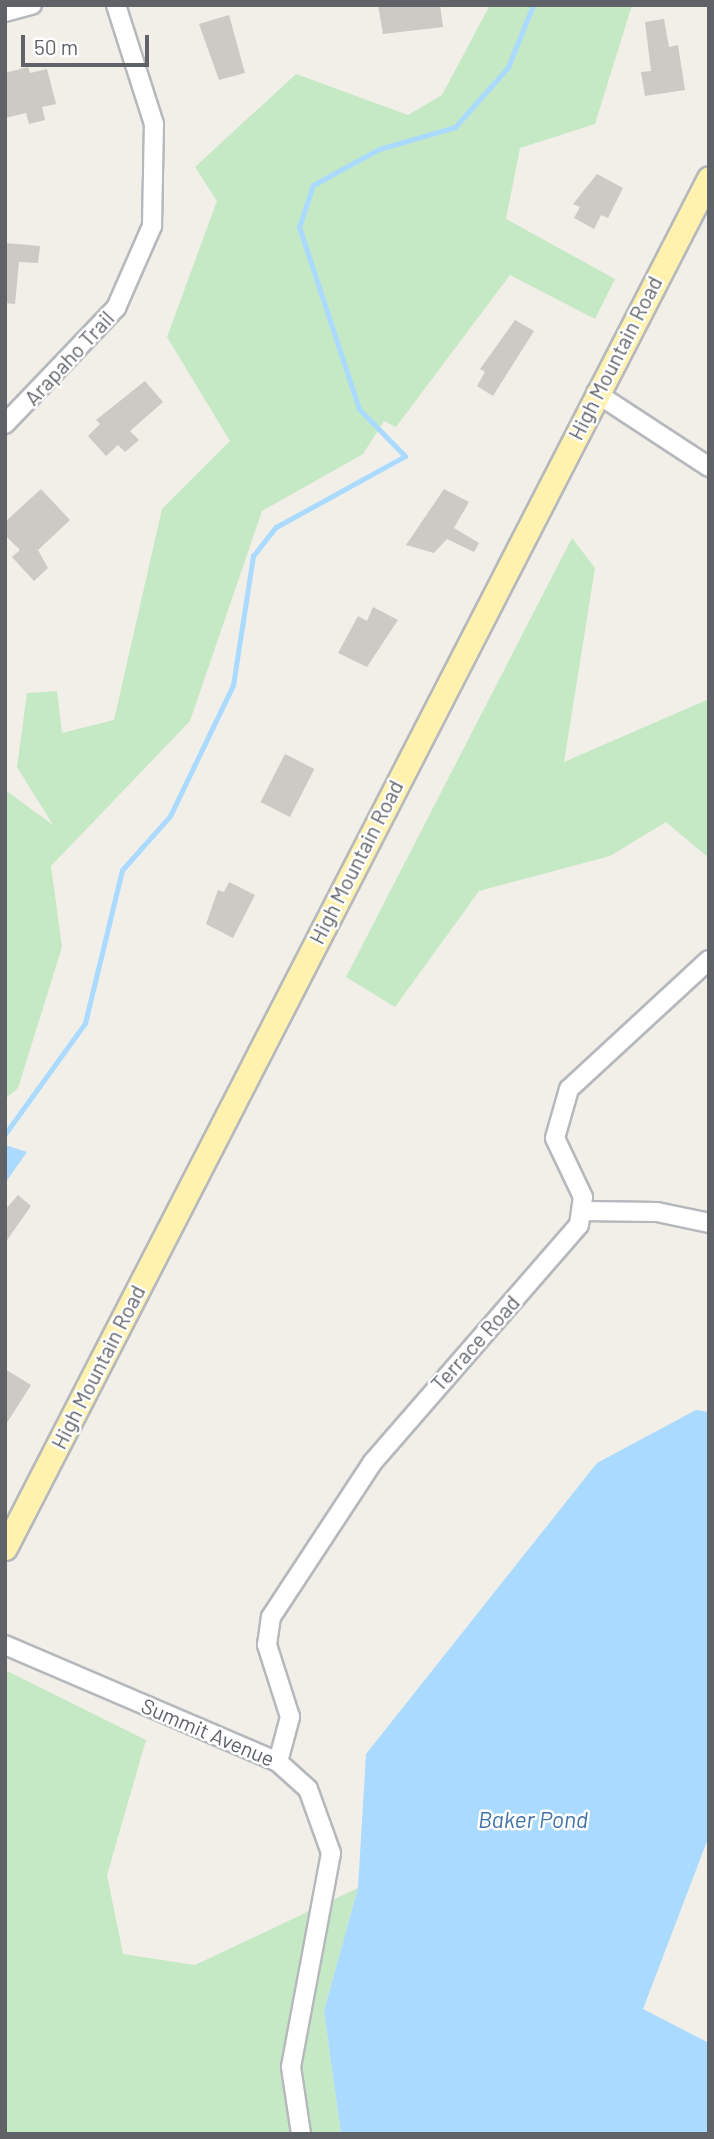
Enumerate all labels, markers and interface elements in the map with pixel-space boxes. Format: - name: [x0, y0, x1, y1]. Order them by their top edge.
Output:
- scale bar: [24, 21, 152, 65]
- text: 50 m: [34, 34, 78, 59]
- street label: High Mountain Road: [563, 272, 667, 444]
- street label: Arapaho Trail: [19, 306, 119, 410]
- street label: High Mountain Road: [304, 776, 408, 948]
- street label: High Mountain Road: [46, 1281, 150, 1453]
- street label: Terrace Road: [425, 1290, 525, 1396]
- street label: Summit Avenue: [138, 1693, 278, 1771]
- water label: Baker Pond: [478, 1805, 588, 1833]

